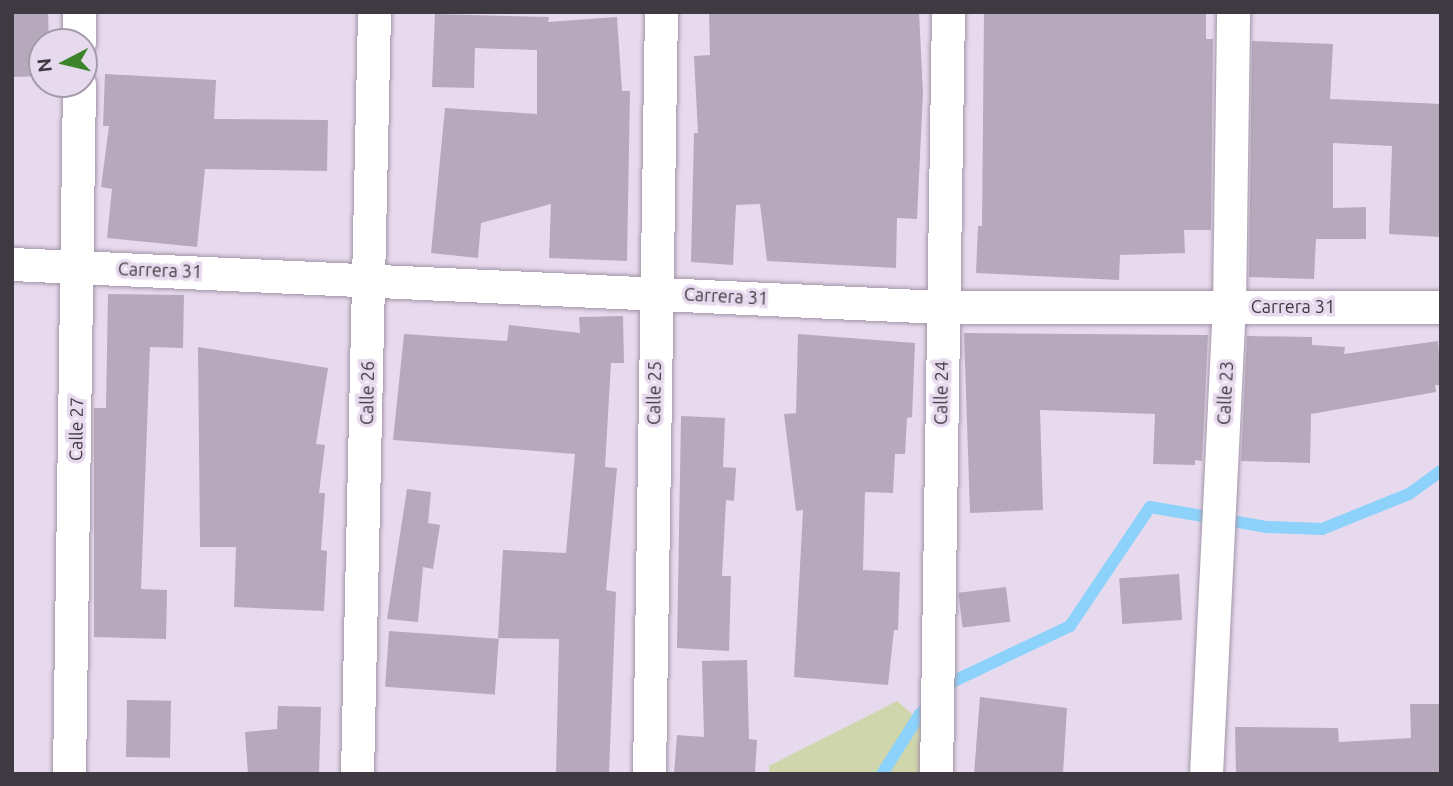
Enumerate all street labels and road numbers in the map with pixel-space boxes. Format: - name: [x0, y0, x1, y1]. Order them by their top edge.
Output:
- street label: Carrera 31: [117, 258, 203, 282]
- street label: Carrera 31: [683, 283, 769, 309]
- street label: Carrera 31: [1251, 295, 1335, 317]
- street label: Calle 23: [1213, 360, 1237, 426]
- street label: Calle 26: [356, 361, 378, 425]
- street label: Calle 25: [643, 361, 665, 425]
- street label: Calle 24: [930, 361, 952, 425]
- street label: Calle 27: [65, 397, 87, 461]

